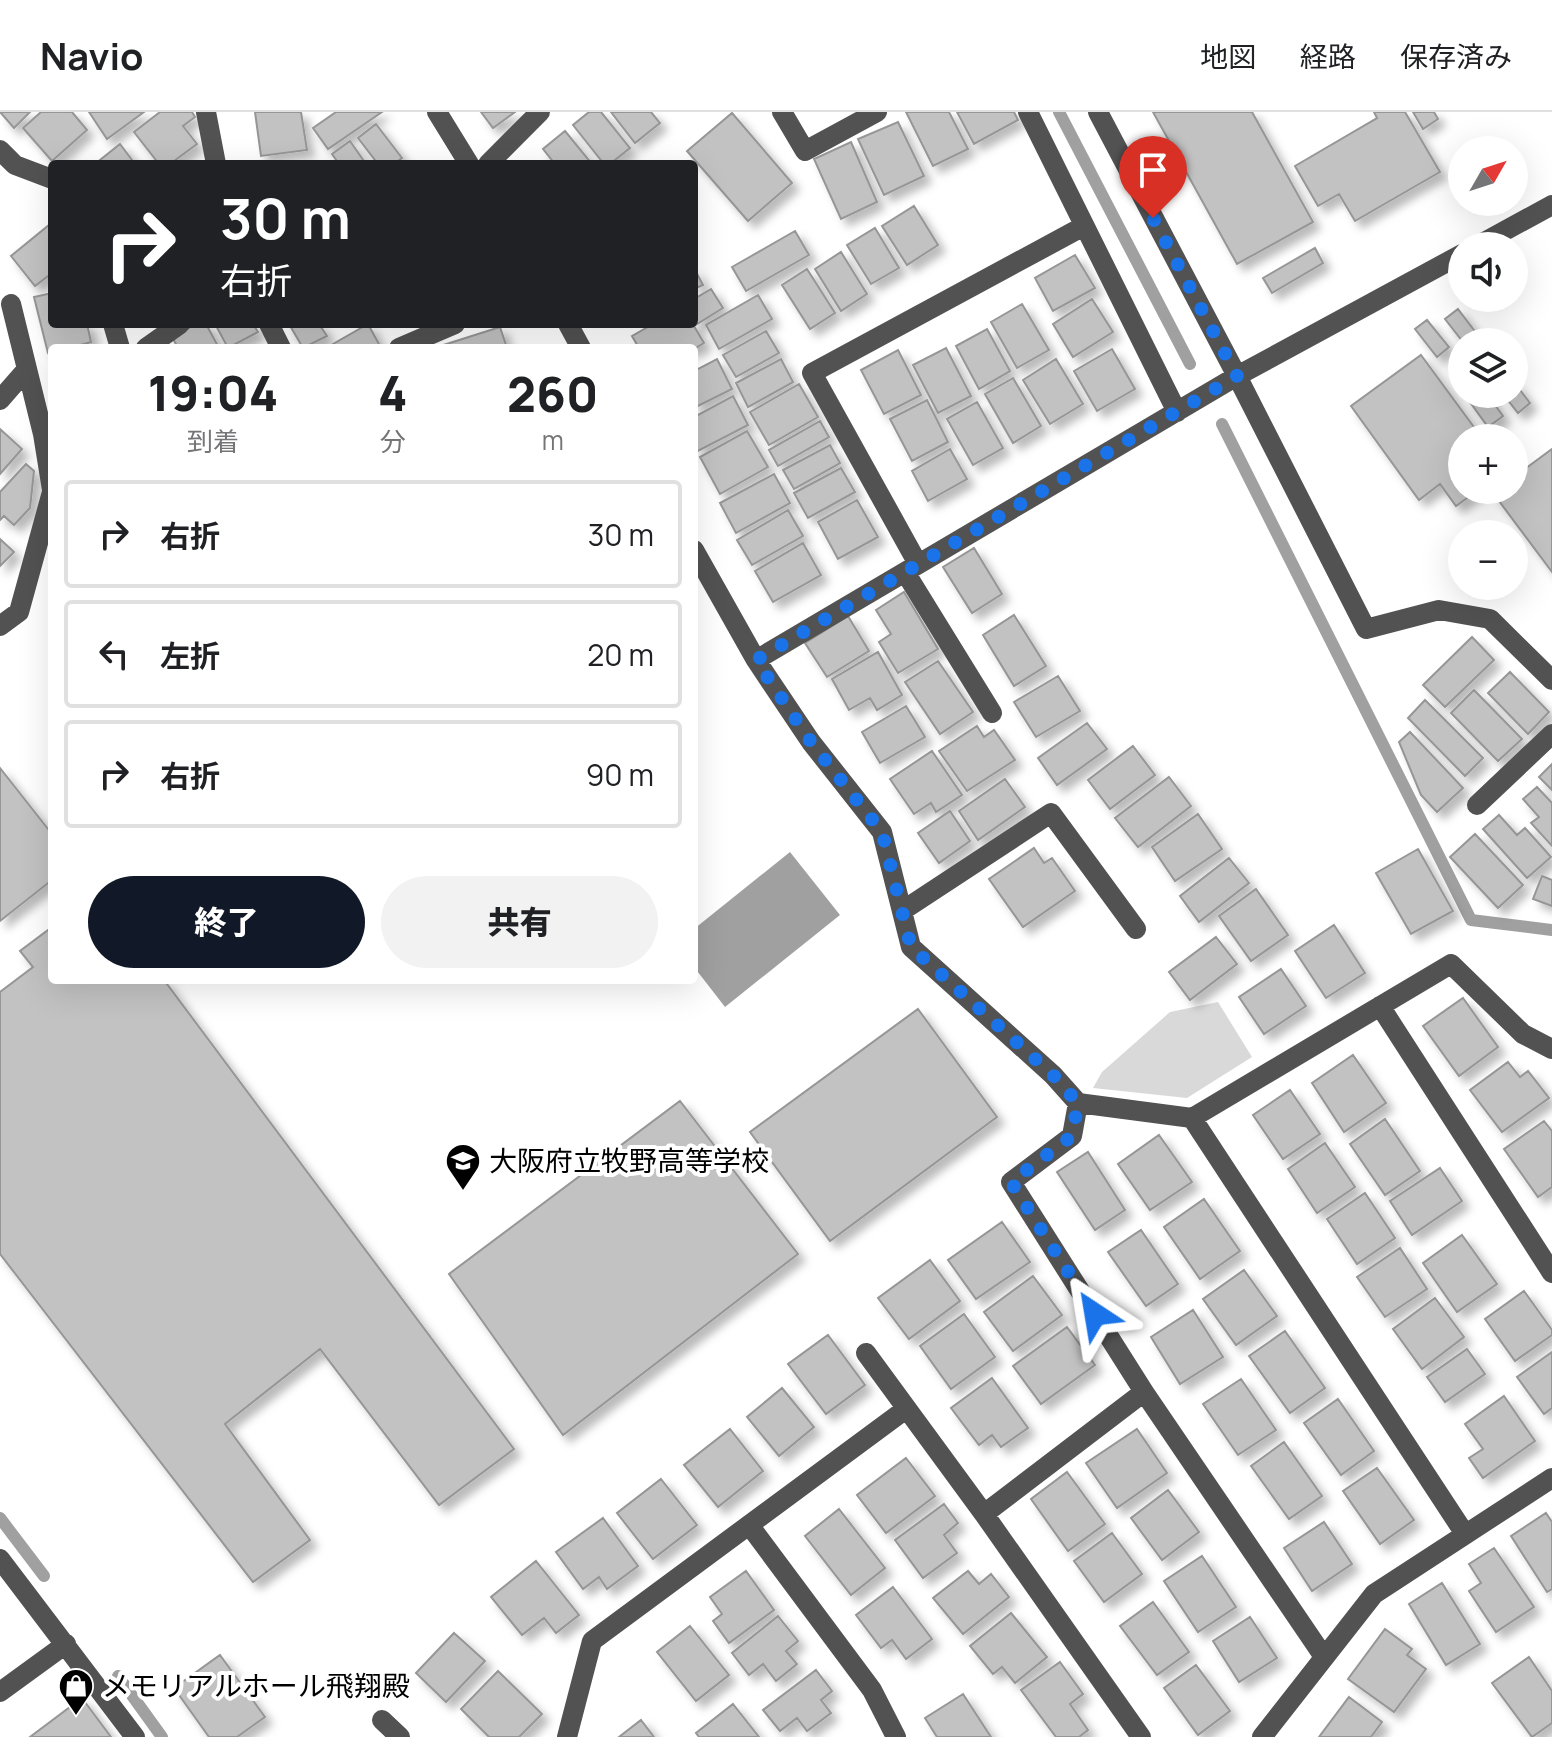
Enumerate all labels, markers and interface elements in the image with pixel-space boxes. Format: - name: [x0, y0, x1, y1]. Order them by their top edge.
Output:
- text: Navio: [40, 29, 144, 81]
- text: 地図: [1200, 37, 1256, 75]
- text: 経路: [1300, 37, 1356, 75]
- text: 保存済み: [1400, 37, 1512, 75]
- pin: [1119, 136, 1187, 218]
- north arrow: [1448, 136, 1528, 216]
- map controls: [1448, 136, 1528, 600]
- icon: arrive: [1131, 148, 1175, 192]
- text: 30 m: [220, 179, 351, 256]
- icon: right: [88, 192, 192, 296]
- button: sound: [1448, 232, 1528, 312]
- text: 右折: [220, 256, 292, 305]
- button: layers: [1448, 328, 1528, 408]
- text: 19:04: [148, 360, 278, 425]
- text: 4: [378, 360, 407, 425]
- text: 260: [507, 361, 598, 426]
- text: m: [542, 422, 564, 458]
- text: 到着: [187, 423, 239, 459]
- text: 分: [380, 423, 406, 459]
- button: +: [1448, 424, 1528, 504]
- icon: right: [92, 512, 136, 556]
- text: 30 m: [588, 514, 654, 555]
- text: 右折: [160, 515, 220, 556]
- button: −: [1448, 520, 1528, 600]
- icon: left: [92, 632, 136, 676]
- text: 20 m: [587, 634, 654, 675]
- text: 左折: [160, 635, 220, 676]
- icon: right: [92, 752, 136, 796]
- text: 90 m: [586, 754, 654, 795]
- text: 右折: [160, 755, 220, 796]
- button: 終了: [88, 876, 365, 968]
- button: 共有: [381, 876, 658, 968]
- place label: 大阪府立牧野高等学校: [489, 1141, 769, 1179]
- school or university icon: 大阪府立牧野高等学校: [444, 1142, 482, 1192]
- position arrow: [1053, 1272, 1137, 1356]
- place label: メモリアルホール飛翔殿: [102, 1666, 410, 1704]
- shop icon: メモリアルホール飛翔殿: [57, 1667, 95, 1717]

